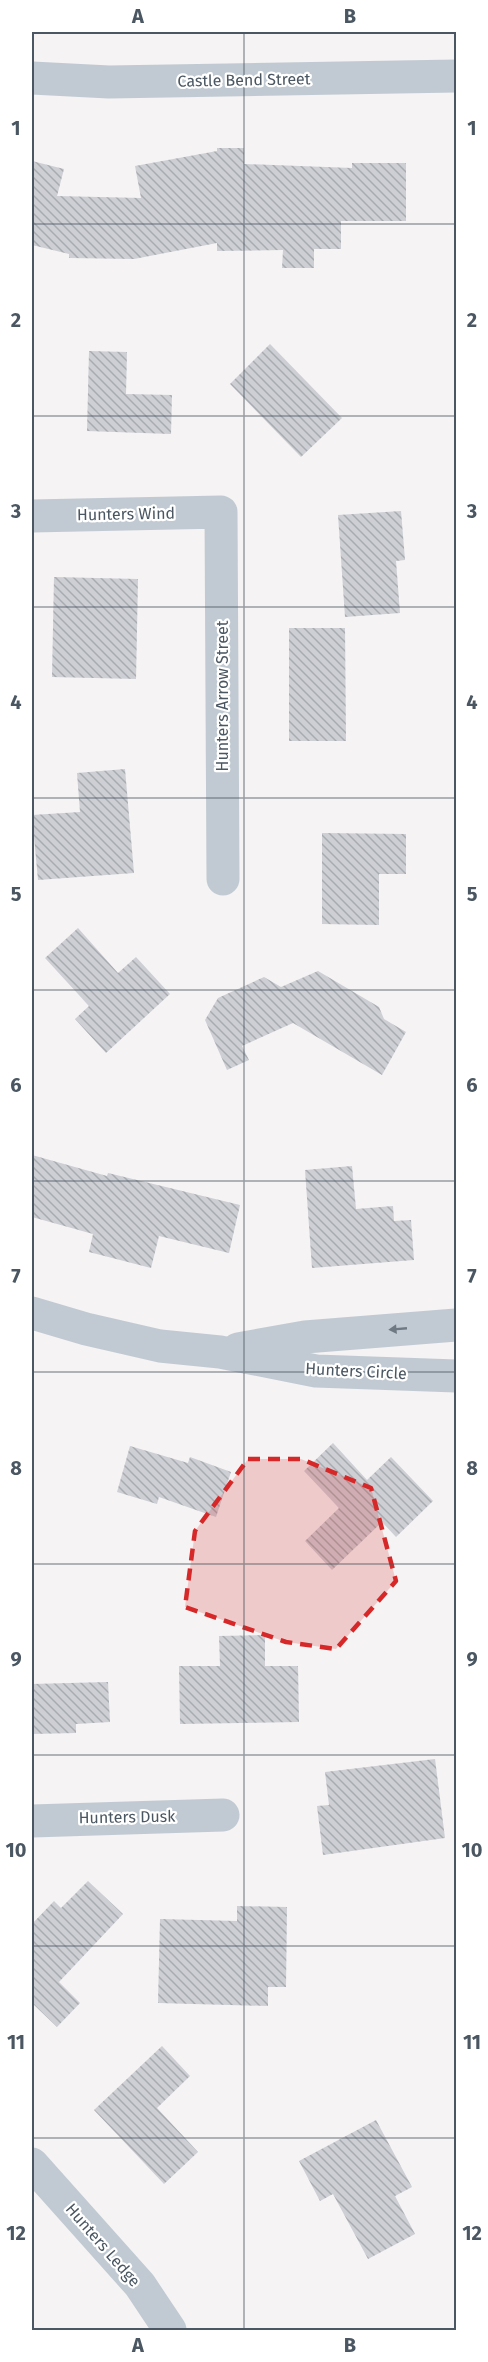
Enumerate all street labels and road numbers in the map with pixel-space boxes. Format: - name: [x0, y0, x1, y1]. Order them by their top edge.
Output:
- street label: Castle Bend Street: [177, 69, 311, 91]
- street label: Hunters Wind: [77, 504, 175, 524]
- street label: Hunters Arrow Street: [213, 620, 232, 771]
- street label: Hunters Circle: [305, 1359, 407, 1383]
- street label: Hunters Dusk: [78, 1807, 176, 1827]
- street label: Hunters Ledge: [62, 2199, 144, 2291]

